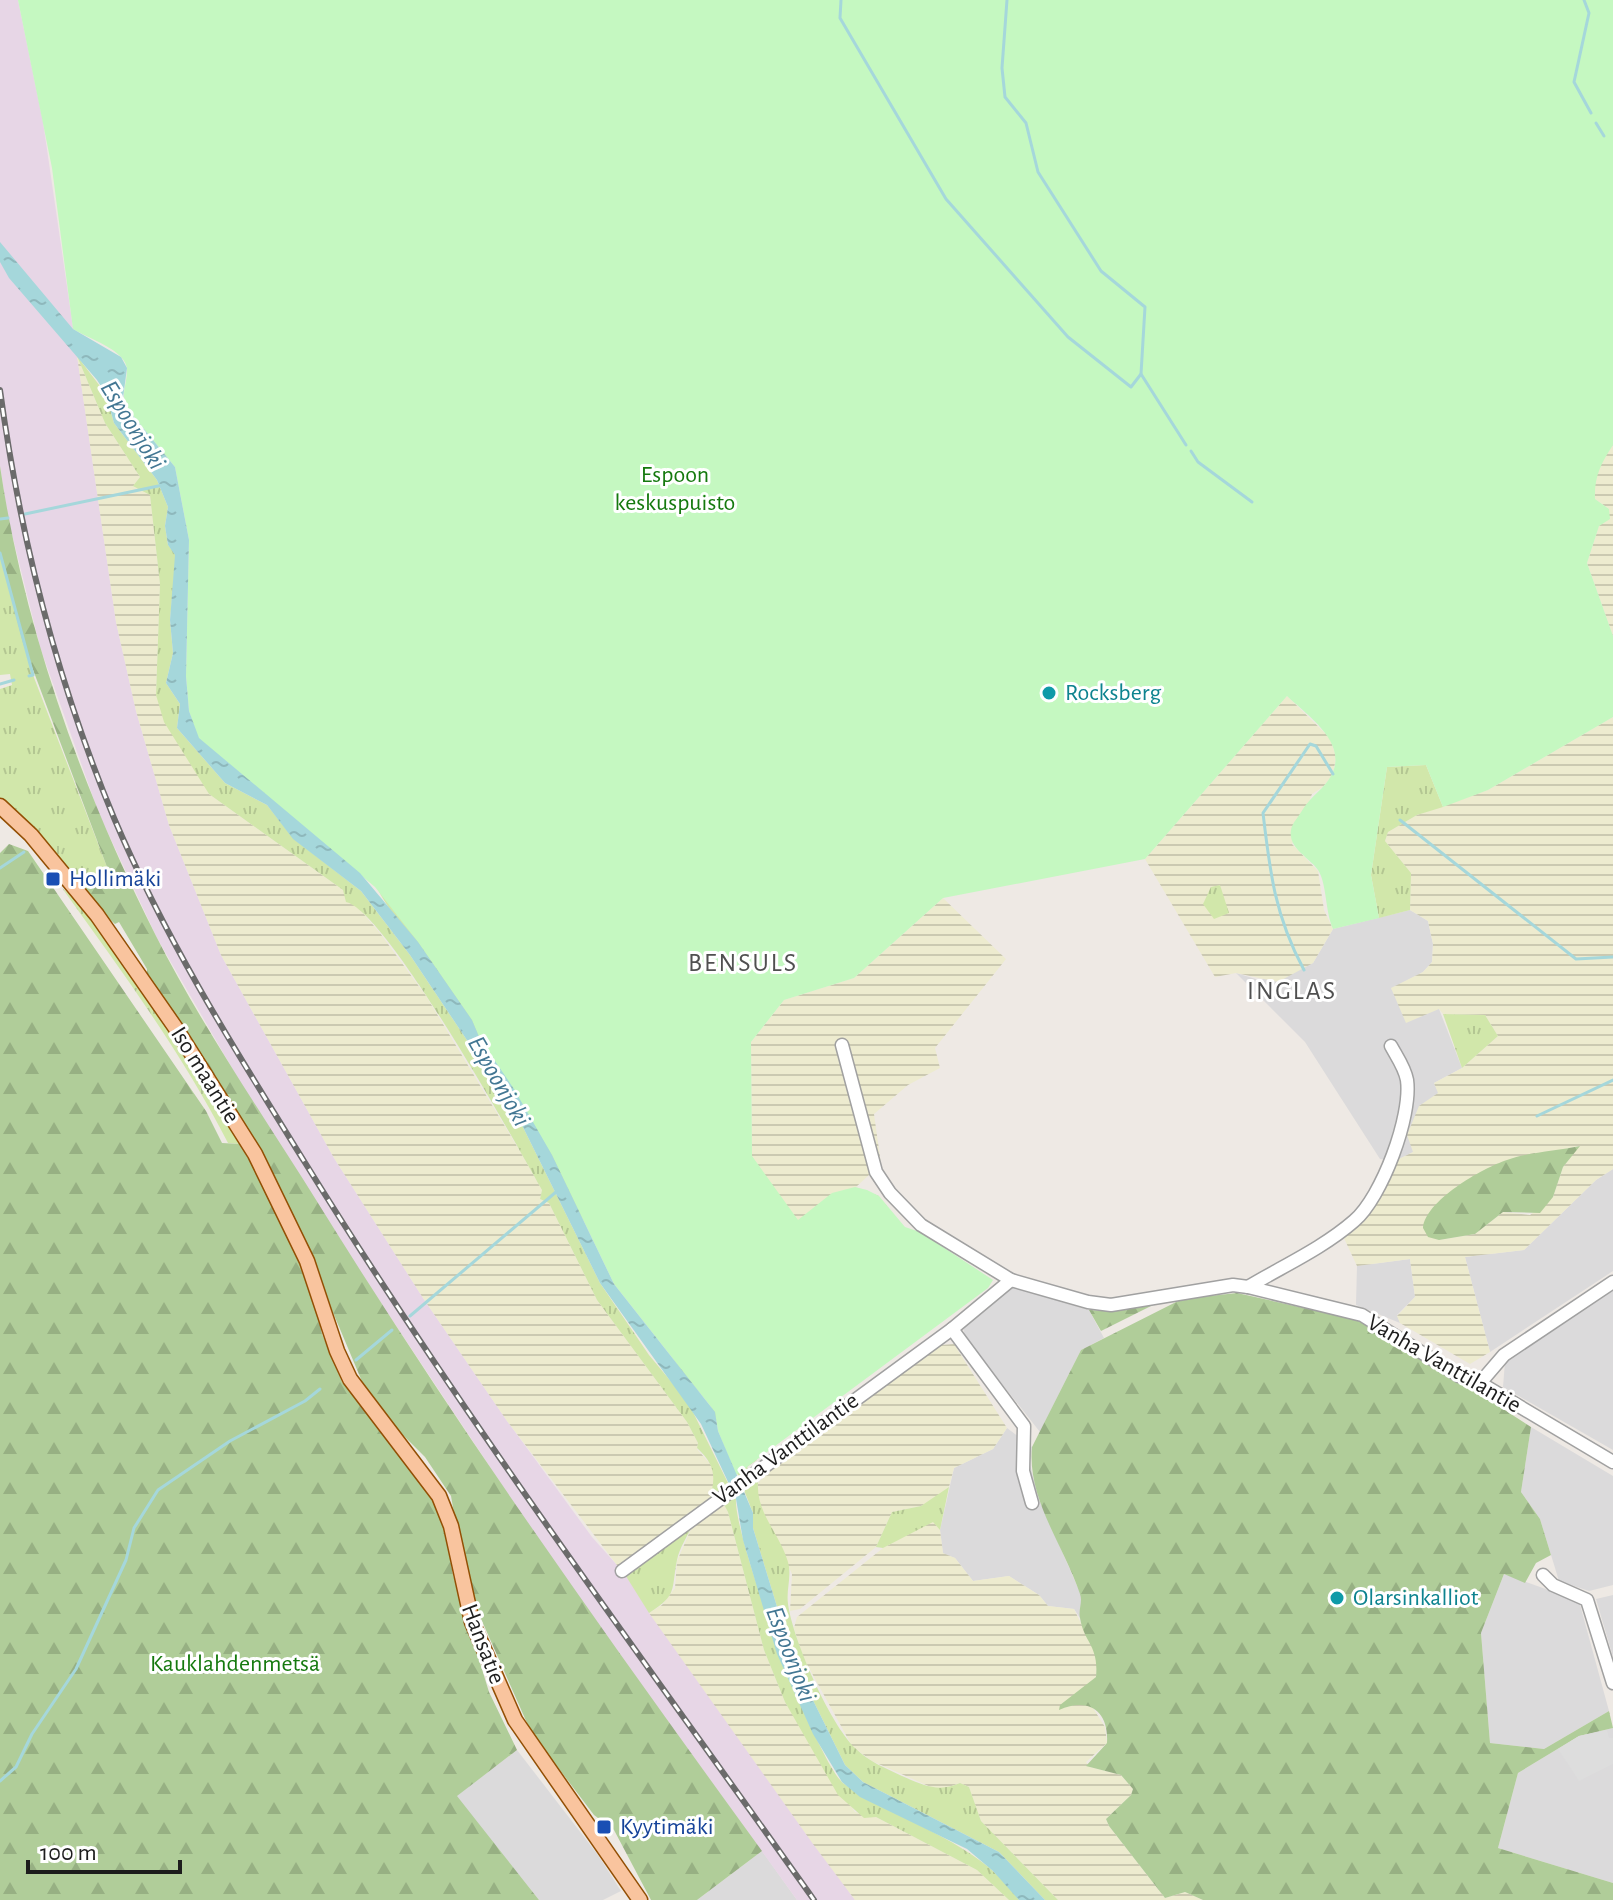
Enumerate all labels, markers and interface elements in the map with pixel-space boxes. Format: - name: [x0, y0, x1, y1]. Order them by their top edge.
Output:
- water label: Espoonjoki: [96, 376, 171, 474]
- park label: Espoon keskuspuisto: [615, 463, 735, 515]
- place label: Rocksberg: [1065, 681, 1161, 705]
- marker: Rocksberg: [1040, 684, 1058, 702]
- place label: Hollimäki: [69, 867, 161, 891]
- marker: Hollimäki: [44, 870, 62, 888]
- district label: BENSULS: [688, 950, 798, 976]
- district label: INGLAS: [1247, 978, 1337, 1004]
- street label: Iso maantie: [166, 1023, 244, 1127]
- water label: Espoonjoki: [463, 1031, 535, 1131]
- street label: Vanha Vanttilantie: [1363, 1310, 1525, 1418]
- street label: Vanha Vanttilantie: [709, 1388, 863, 1510]
- place label: Olarsinkalliot: [1353, 1586, 1479, 1610]
- marker: Olarsinkalliot: [1328, 1589, 1346, 1607]
- street label: Hansatie: [457, 1601, 509, 1687]
- water label: Espoonjoki: [761, 1603, 821, 1705]
- park label: Kauklahdenmetsä: [150, 1652, 320, 1676]
- place label: Kyytimäki: [620, 1815, 713, 1839]
- marker: Kyytimäki: [595, 1818, 613, 1836]
- scale bar: [28, 1824, 180, 1874]
- text: 100 m: [40, 1841, 97, 1865]

